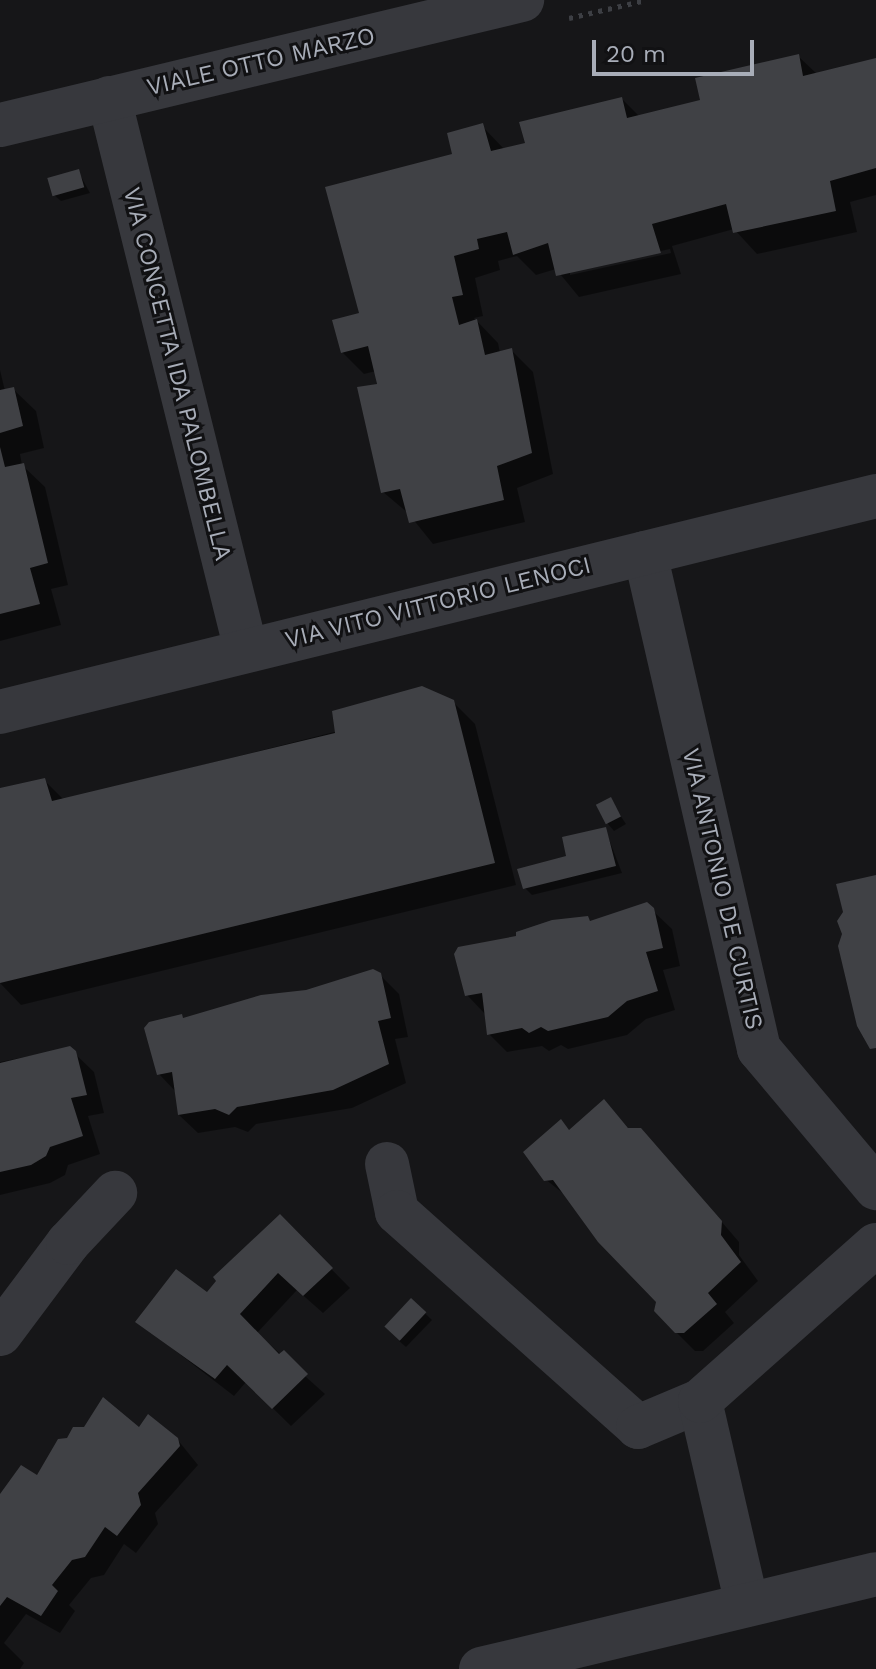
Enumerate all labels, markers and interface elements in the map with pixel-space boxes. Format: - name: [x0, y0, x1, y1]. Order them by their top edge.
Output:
- street label: VIALE OTTO MARZO: [144, 22, 378, 102]
- scale bar: [596, 24, 758, 74]
- text: 20 m: [606, 40, 666, 68]
- street label: VIA CONCETTA IDA PALOMBELLA: [116, 183, 238, 565]
- street label: VIA VITO VITTORIO LENOCI: [281, 551, 595, 655]
- street label: VIA ANTONIO DE CURTIS: [675, 745, 769, 1033]

